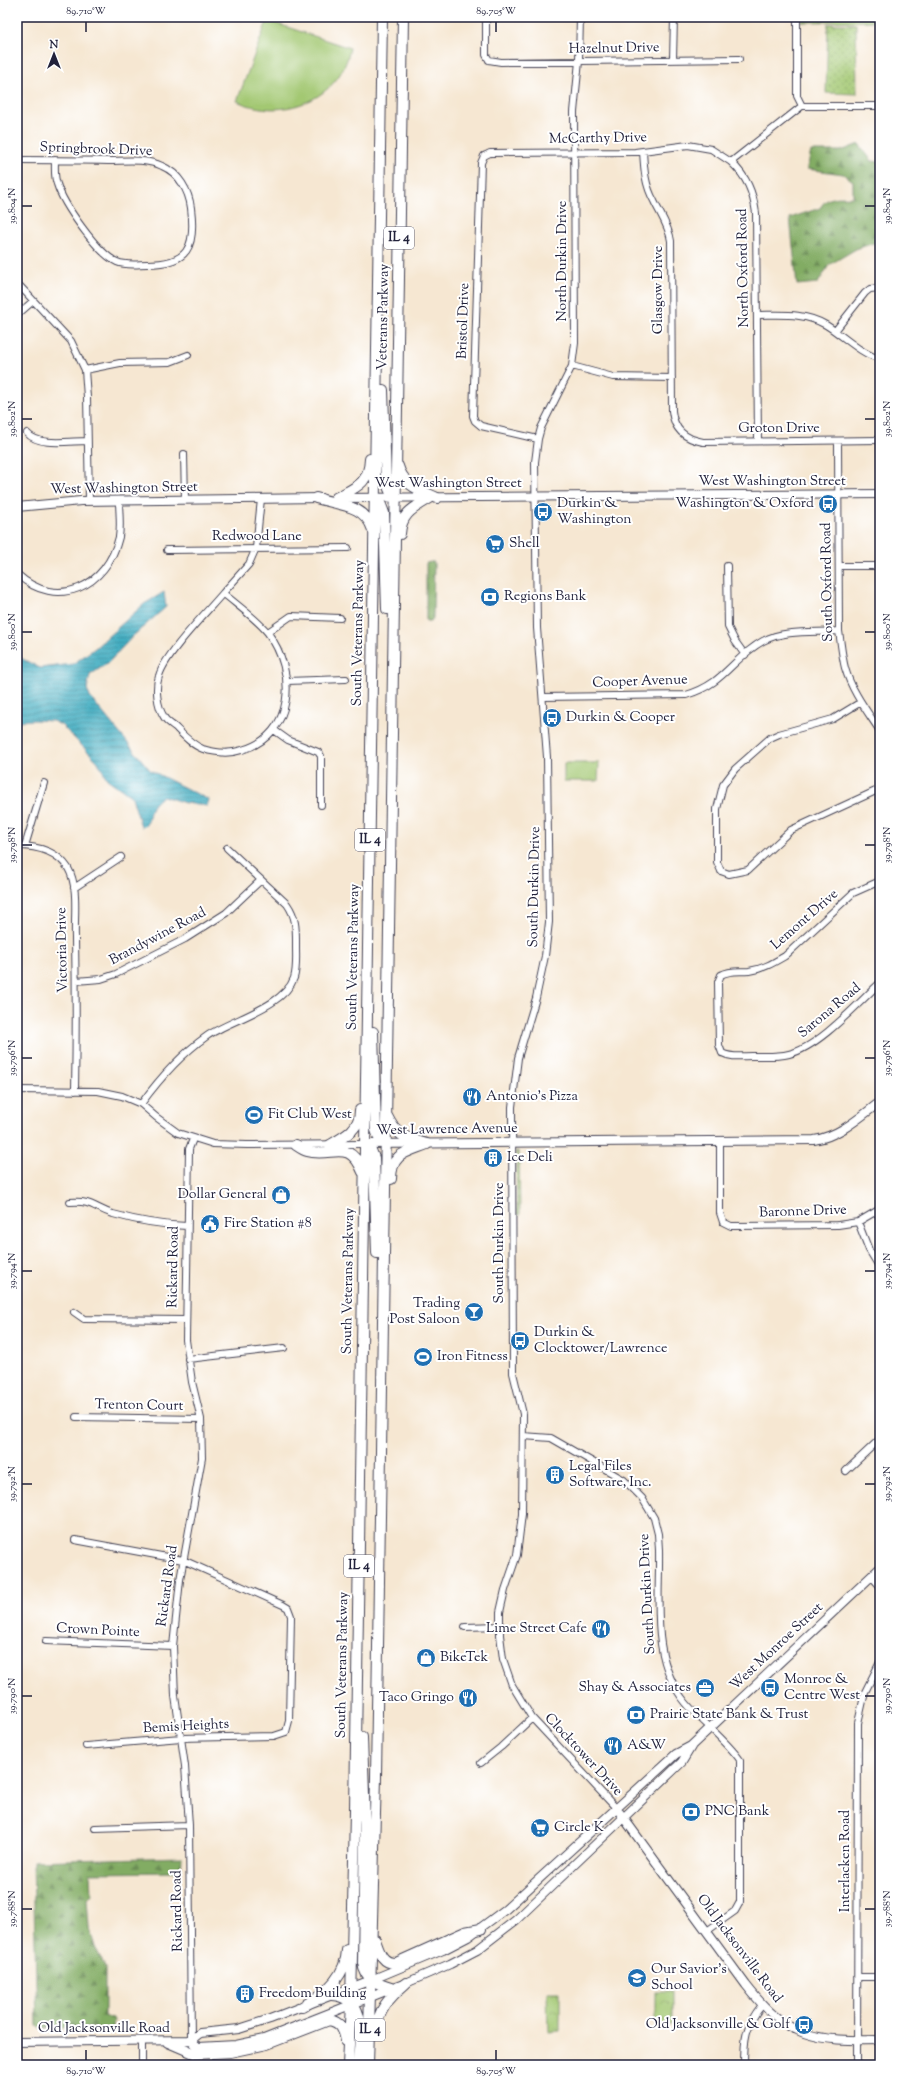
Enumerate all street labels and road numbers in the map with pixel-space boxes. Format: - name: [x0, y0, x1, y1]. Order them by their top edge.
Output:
- street label: Hazelnut Drive: [568, 38, 660, 60]
- street label: McCarthy Drive: [549, 128, 647, 150]
- street label: Springbrook Drive: [39, 138, 153, 162]
- street label: North Durkin Drive: [553, 201, 573, 321]
- street label: North Oxford Road: [733, 208, 755, 328]
- road number: IL 4: [384, 227, 414, 249]
- street label: Glasgow Drive: [649, 246, 669, 334]
- street label: Veterans Parkway: [373, 264, 395, 370]
- street label: Bristol Drive: [453, 282, 475, 360]
- street label: Groton Drive: [738, 419, 820, 439]
- street label: West Washington Street: [698, 472, 846, 492]
- street label: West Washington Street: [374, 474, 522, 494]
- street label: West Washington Street: [50, 478, 198, 500]
- street label: South Oxford Road: [817, 522, 839, 642]
- street label: Redwood Lane: [212, 527, 302, 547]
- street label: South Veterans Parkway: [348, 560, 370, 706]
- street label: Cooper Avenue: [592, 670, 688, 694]
- street label: South Durkin Drive: [524, 826, 546, 948]
- road number: IL 4: [355, 829, 385, 851]
- street label: South Veterans Parkway: [343, 884, 365, 1030]
- street label: Lemont Drive: [767, 885, 843, 955]
- street label: Brandywine Road: [106, 903, 210, 971]
- street label: Victoria Drive: [52, 907, 74, 993]
- street label: Sarona Road: [794, 979, 866, 1043]
- street label: West Lawrence Avenue: [376, 1119, 518, 1141]
- street label: South Durkin Drive: [490, 1183, 510, 1303]
- street label: Baronne Drive: [759, 1200, 847, 1224]
- street label: South Veterans Parkway: [338, 1208, 360, 1354]
- street label: Rickard Road: [163, 1226, 185, 1308]
- street label: Trenton Court: [94, 1395, 184, 1417]
- street label: South Durkin Drive: [635, 1533, 661, 1655]
- street label: Rickard Road: [152, 1544, 184, 1628]
- road number: IL 4: [344, 1555, 374, 1577]
- street label: South Veterans Parkway: [332, 1592, 354, 1738]
- street label: West Monroe Street: [726, 1598, 828, 1696]
- street label: Crown Pointe: [56, 1619, 140, 1643]
- street label: Clocktower Drive: [539, 1709, 627, 1801]
- street label: Bemis Heights: [142, 1715, 230, 1739]
- street label: Interlacken Road: [836, 1810, 856, 1912]
- street label: Rickard Road: [167, 1870, 189, 1952]
- street label: Old Jacksonville Road: [691, 1890, 787, 2008]
- street label: Old Jacksonville Road: [38, 2019, 170, 2039]
- road number: IL 4: [355, 2019, 385, 2041]

